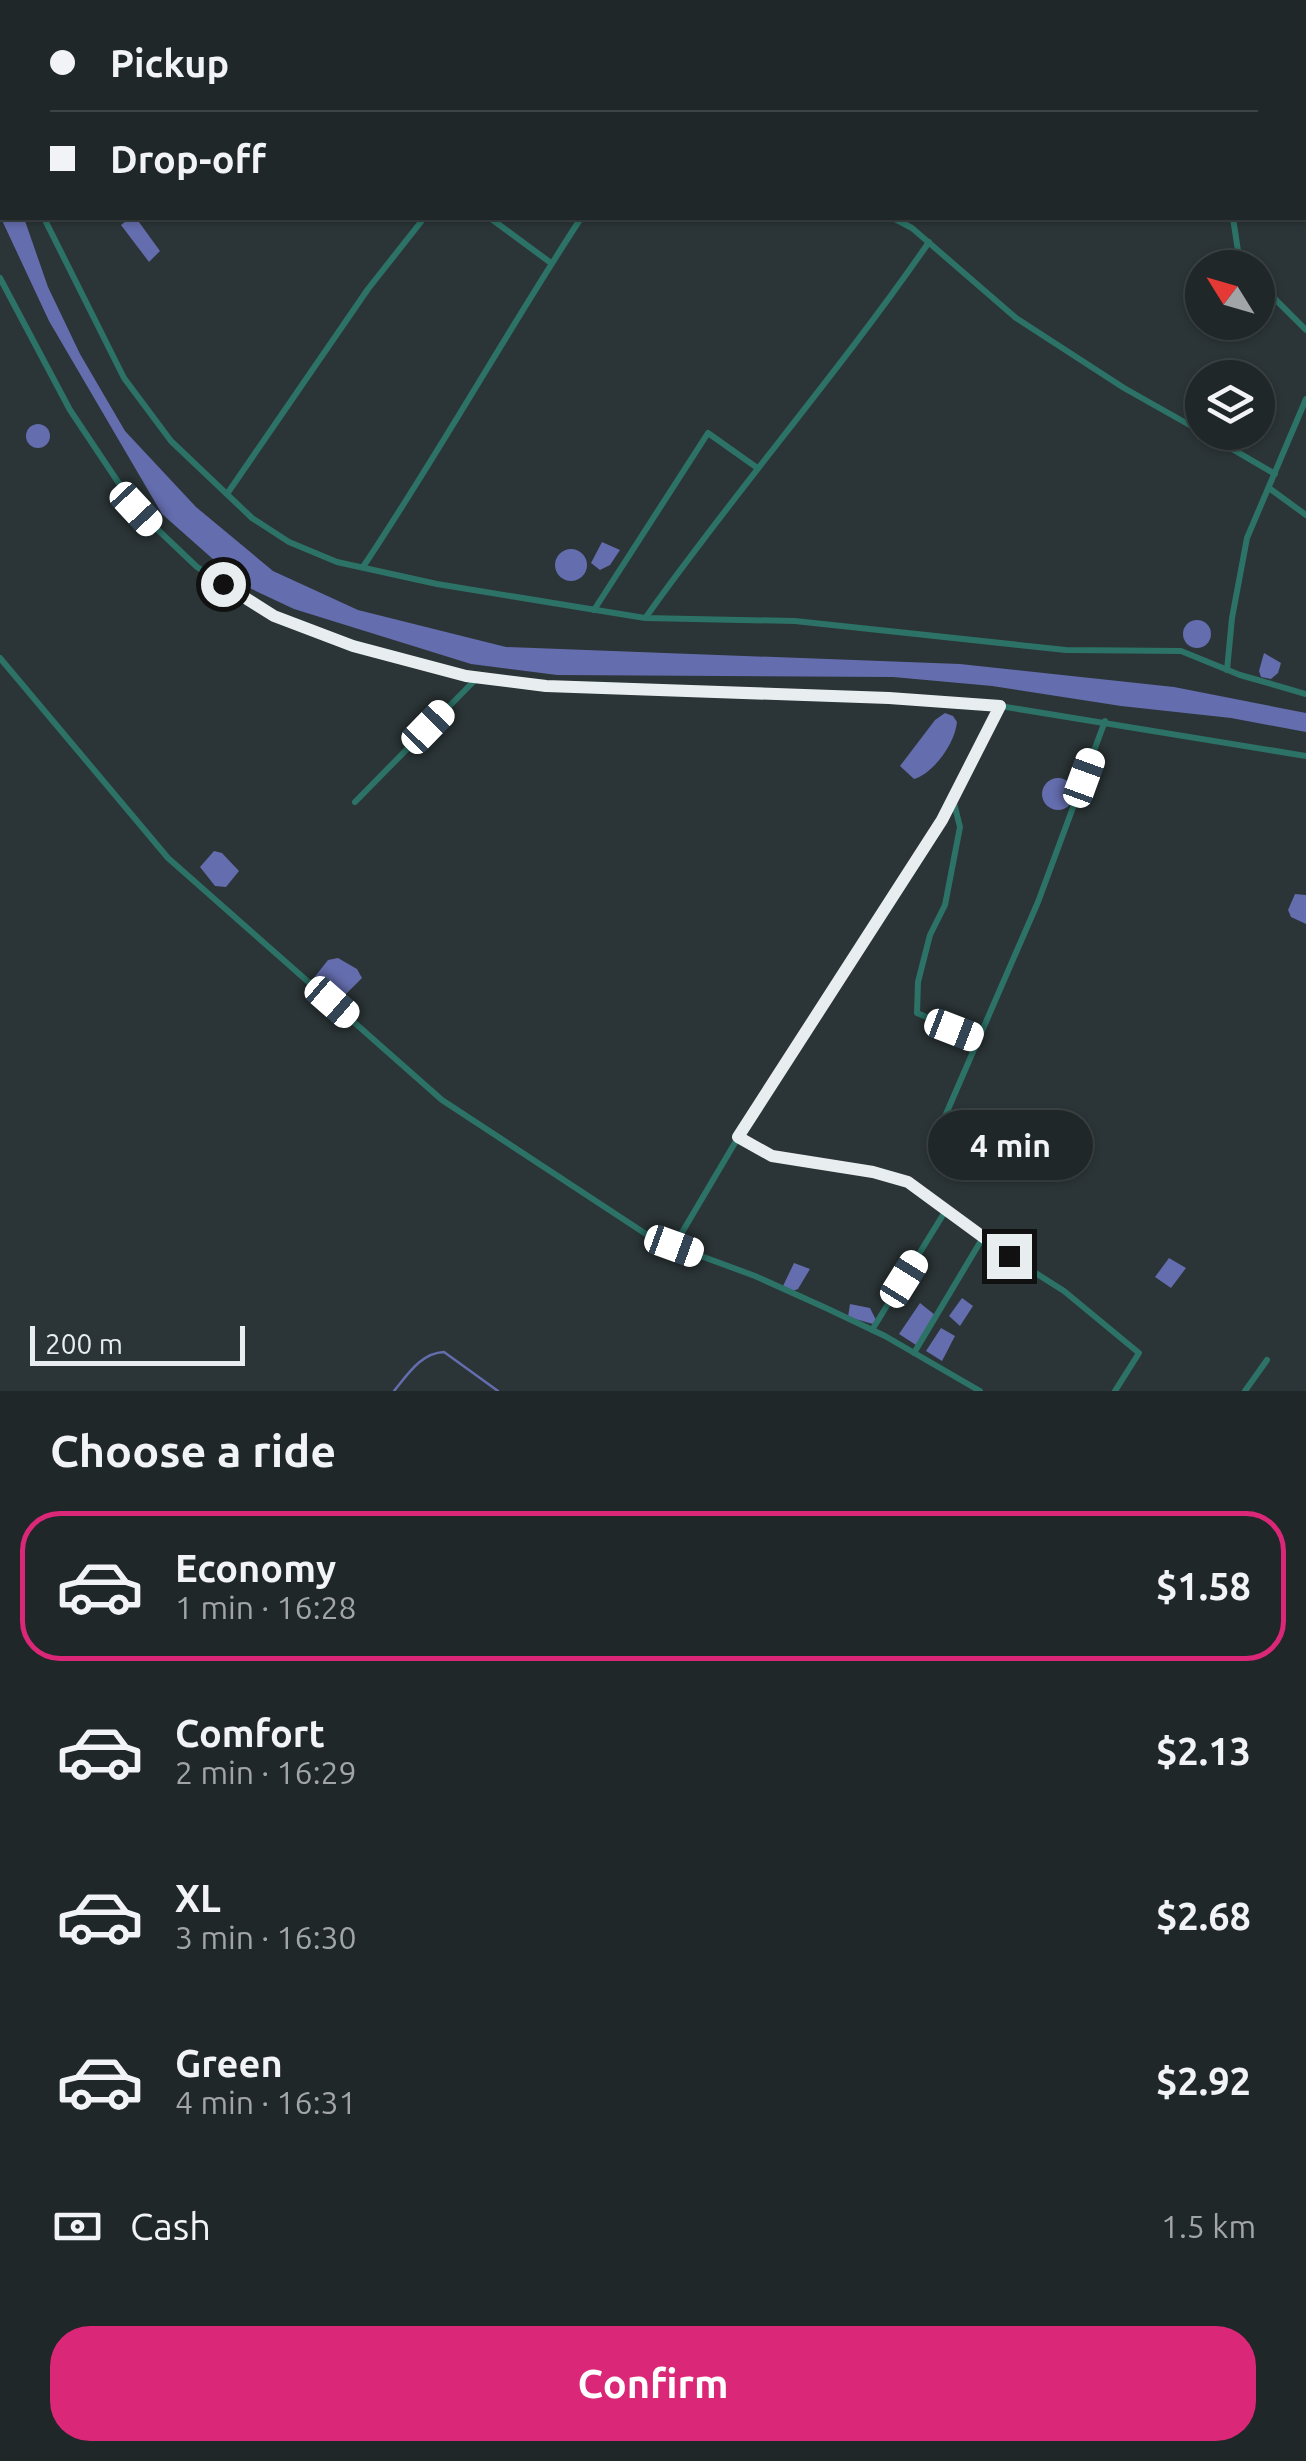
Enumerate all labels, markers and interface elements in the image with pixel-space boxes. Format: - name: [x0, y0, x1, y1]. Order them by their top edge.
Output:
- text: Pickup: [110, 42, 229, 84]
- text: Drop-off: [110, 138, 266, 180]
- north arrow: [1185, 250, 1275, 340]
- map controls: [1185, 250, 1275, 450]
- button: layers: [1185, 360, 1275, 450]
- car: [105, 477, 167, 541]
- route start: [201, 562, 246, 607]
- car: [396, 695, 460, 759]
- car: [1060, 745, 1108, 811]
- car: [300, 971, 364, 1033]
- car: [921, 1005, 987, 1055]
- callout: 4 min: [926, 1111, 1092, 1181]
- text: 4 min: [970, 1127, 1051, 1163]
- car: [641, 1222, 707, 1270]
- route end: [987, 1234, 1032, 1279]
- car: [875, 1246, 933, 1312]
- scale bar: [30, 1321, 245, 1366]
- text: 200 m: [45, 1328, 123, 1359]
- text: Choose a ride: [50, 1425, 336, 1476]
- icon: car: [55, 1541, 145, 1631]
- text: Economy: [175, 1547, 336, 1589]
- text: $1.58: [1156, 1565, 1251, 1607]
- text: 1 min · 16:28: [175, 1589, 357, 1625]
- icon: car: [55, 1706, 145, 1796]
- text: Comfort: [175, 1712, 325, 1754]
- text: $2.13: [1156, 1730, 1251, 1772]
- text: 2 min · 16:29: [175, 1754, 357, 1790]
- icon: car: [55, 1871, 145, 1961]
- text: XL: [175, 1877, 221, 1919]
- text: $2.68: [1156, 1895, 1251, 1937]
- text: 3 min · 16:30: [175, 1919, 357, 1955]
- icon: car: [55, 2036, 145, 2126]
- text: Green: [175, 2042, 283, 2084]
- text: $2.92: [1156, 2060, 1251, 2102]
- text: 4 min · 16:31: [175, 2084, 357, 2120]
- icon: cash: [50, 2199, 105, 2254]
- text: Cash: [130, 2205, 211, 2247]
- text: 1.5 km: [1161, 2208, 1256, 2244]
- button: Confirm: [50, 2326, 1256, 2441]

